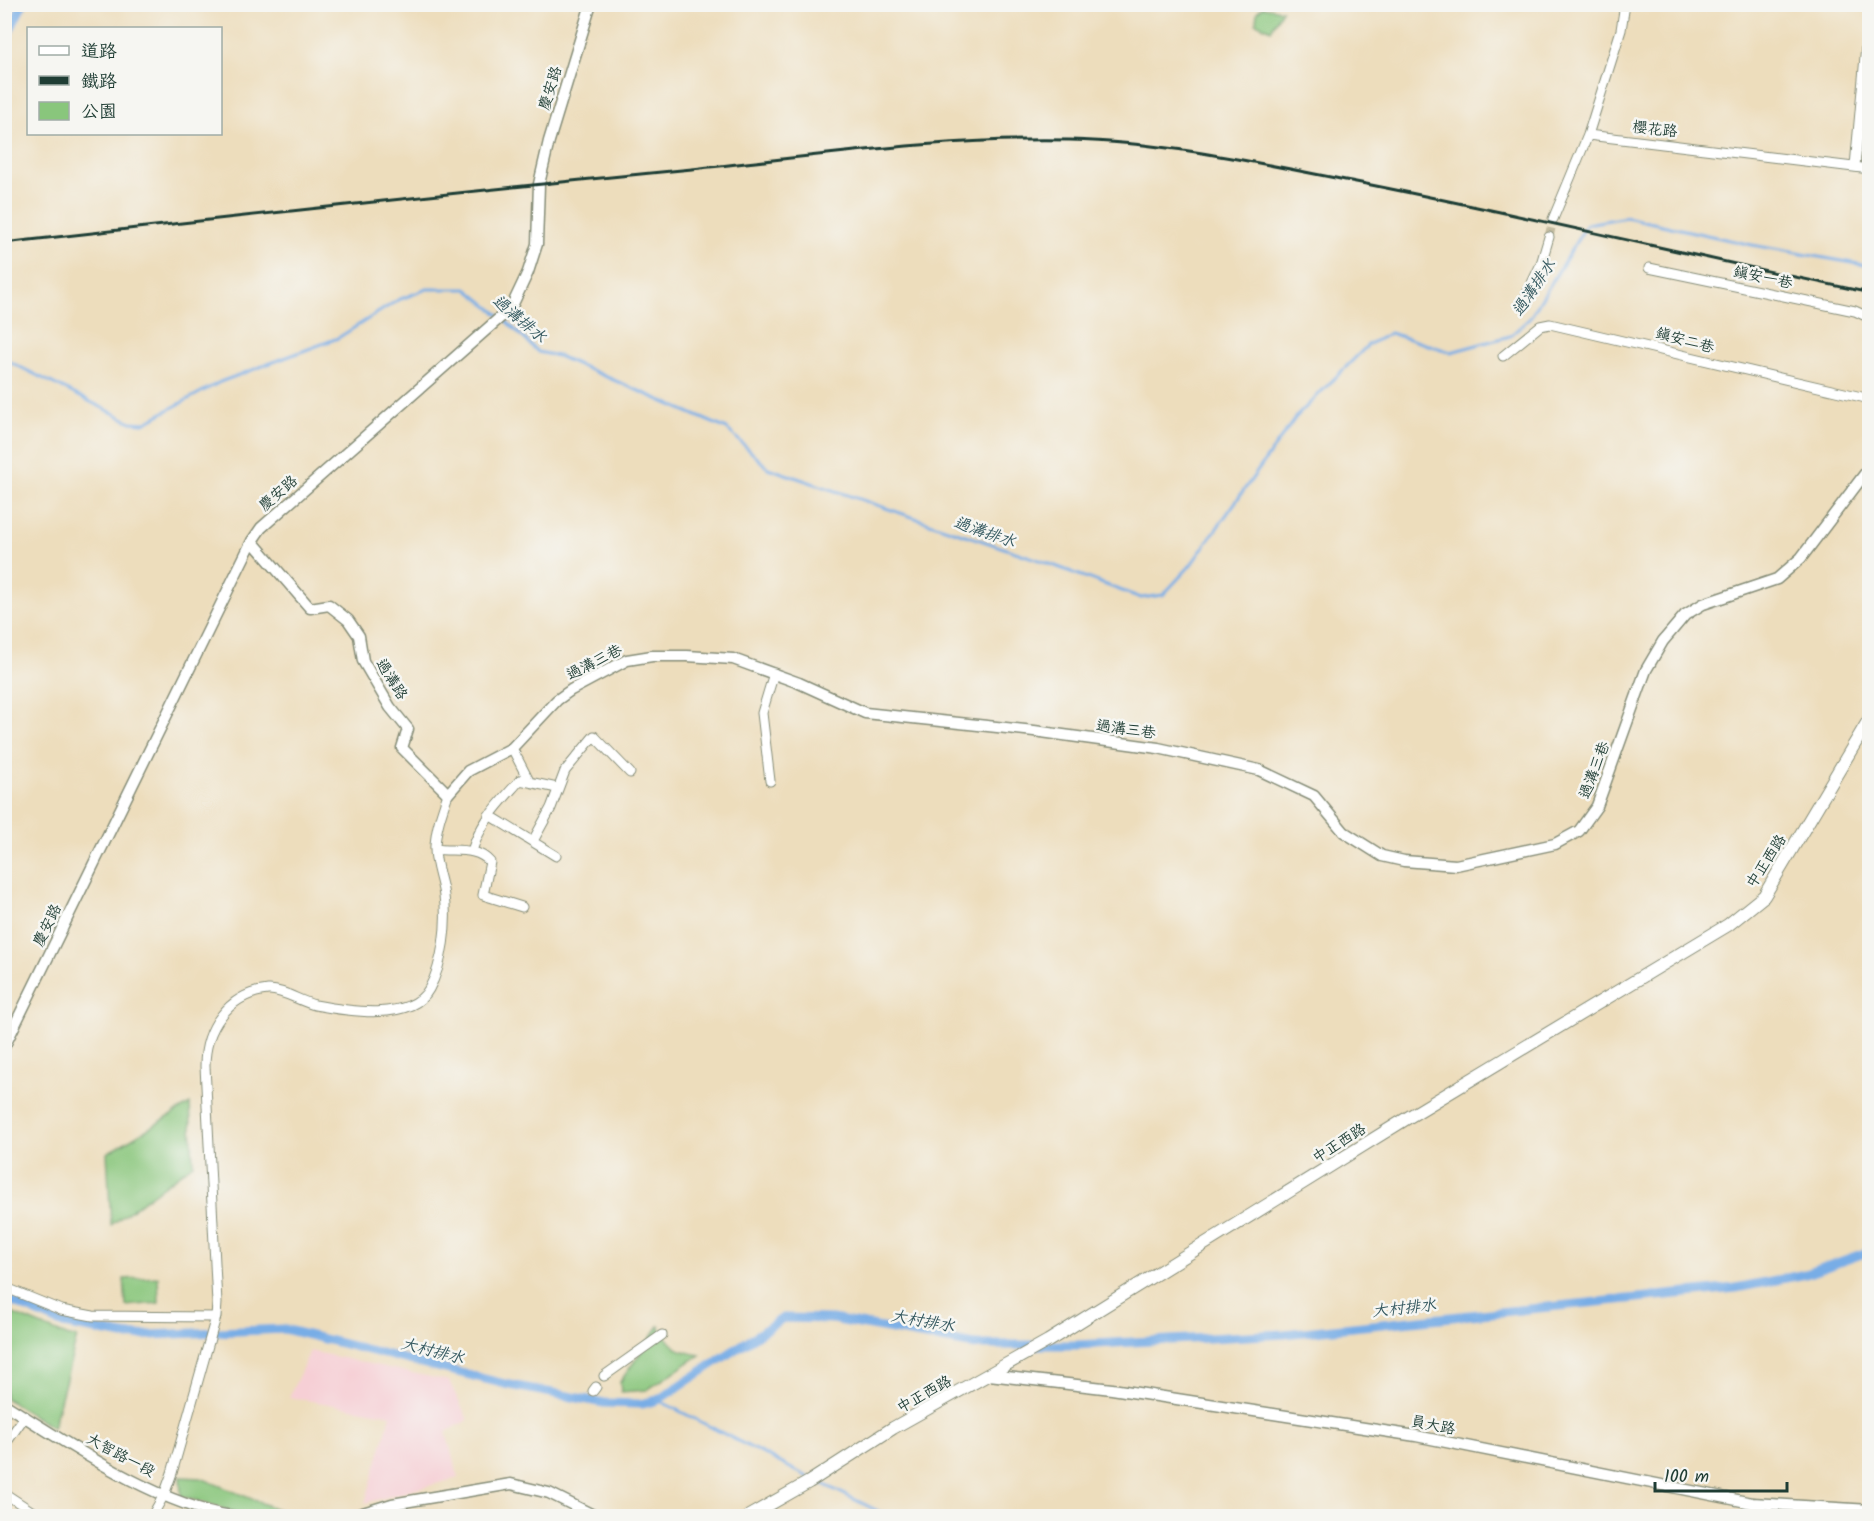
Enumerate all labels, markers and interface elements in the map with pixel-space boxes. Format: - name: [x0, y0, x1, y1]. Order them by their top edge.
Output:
- legend: [27, 27, 222, 135]
- text: 道路: [81, 38, 117, 67]
- street label: 慶安路: [533, 63, 569, 113]
- text: 鐵路: [81, 68, 117, 97]
- text: 公園: [81, 98, 117, 127]
- street label: 櫻花路: [1631, 116, 1679, 144]
- water label: 過溝排水: [1506, 253, 1563, 321]
- street label: 鎮安一巷: [1731, 260, 1795, 296]
- water label: 過溝排水: [486, 289, 552, 350]
- street label: 鎮安二巷: [1653, 322, 1717, 360]
- street label: 慶安路: [254, 470, 304, 518]
- water label: 過溝排水: [950, 510, 1020, 555]
- street label: 過溝三巷: [562, 639, 627, 687]
- street label: 過溝路: [369, 654, 413, 705]
- street label: 過溝三巷: [1094, 714, 1157, 746]
- street label: 過溝三巷: [1573, 738, 1617, 803]
- street label: 中正西路: [1740, 830, 1793, 893]
- street label: 慶安路: [27, 900, 69, 951]
- street label: 中正西路: [1308, 1118, 1371, 1170]
- water label: 大村排水: [1371, 1293, 1438, 1324]
- water label: 大村排水: [889, 1304, 957, 1340]
- water label: 大村排水: [399, 1332, 468, 1372]
- street label: 中正西路: [892, 1370, 957, 1420]
- street label: 員大路: [1408, 1410, 1457, 1442]
- street label: 大智路一段: [82, 1428, 159, 1484]
- scale bar: [1655, 1455, 1787, 1493]
- text: 100 m: [1664, 1463, 1709, 1492]

